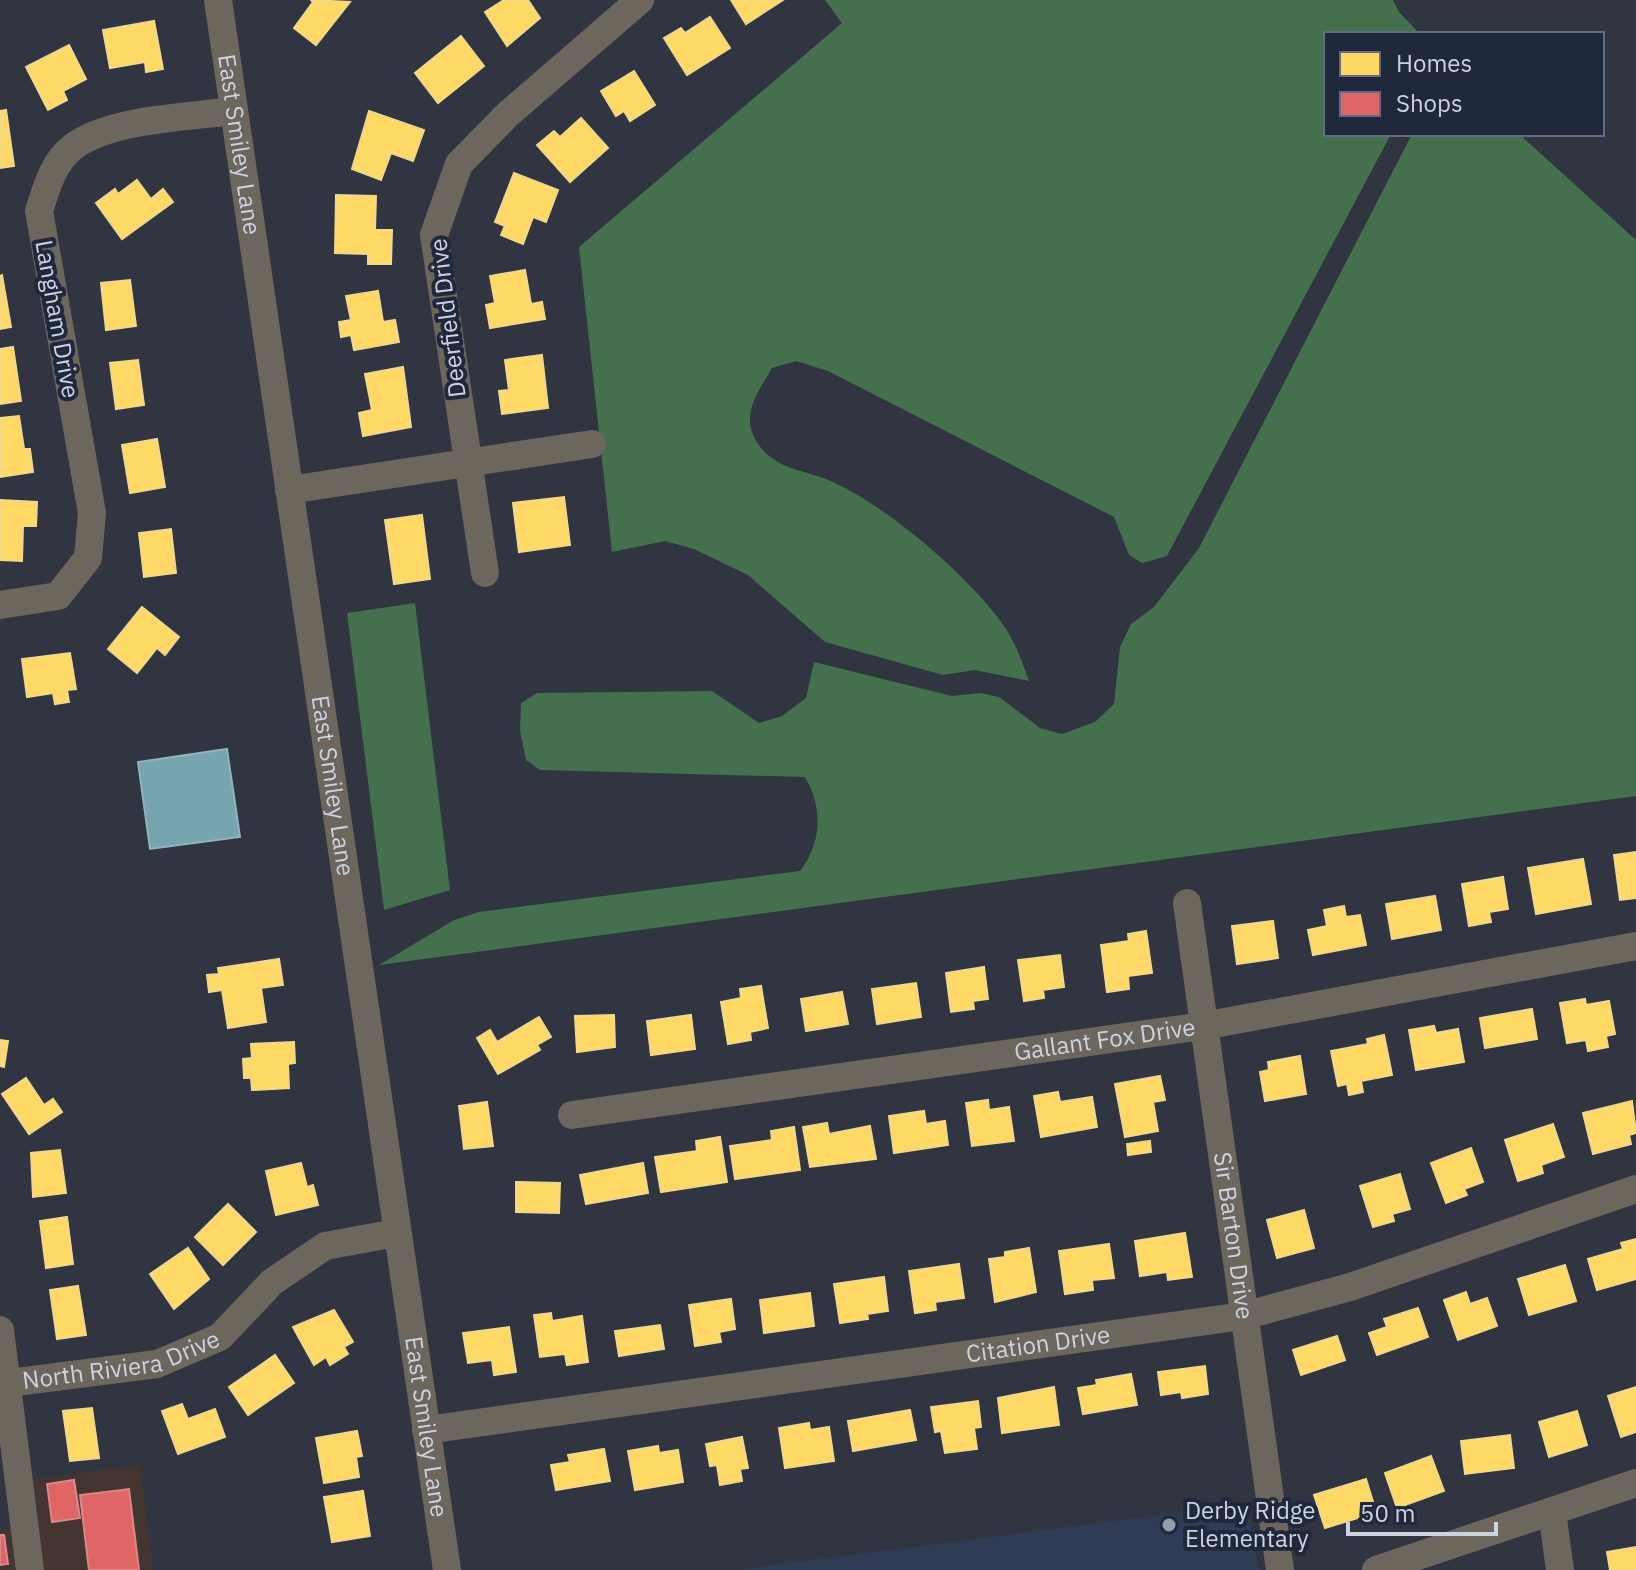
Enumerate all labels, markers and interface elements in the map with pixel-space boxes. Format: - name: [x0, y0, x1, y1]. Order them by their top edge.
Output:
- legend: [1324, 32, 1604, 136]
- text: Homes: [1396, 47, 1472, 79]
- street label: East Smiley Lane: [211, 52, 269, 237]
- text: Shops: [1396, 87, 1463, 119]
- street label: Langham Drive: [28, 237, 88, 400]
- street label: Deerfield Drive: [421, 237, 473, 399]
- street label: East Smiley Lane: [305, 693, 363, 878]
- street label: Gallant Fox Drive: [1012, 1010, 1197, 1067]
- street label: Sir Barton Drive: [1207, 1150, 1262, 1321]
- street label: Citation Drive: [964, 1318, 1112, 1369]
- street label: North Riviera Drive: [20, 1322, 224, 1396]
- street label: East Smiley Lane: [398, 1334, 456, 1519]
- scale bar: [1348, 1486, 1496, 1536]
- place label: Derby Ridge Elementary: [1185, 1494, 1316, 1554]
- text: 50 m: [1360, 1497, 1415, 1529]
- marker: Derby Ridge Elementary: [1160, 1516, 1178, 1534]

